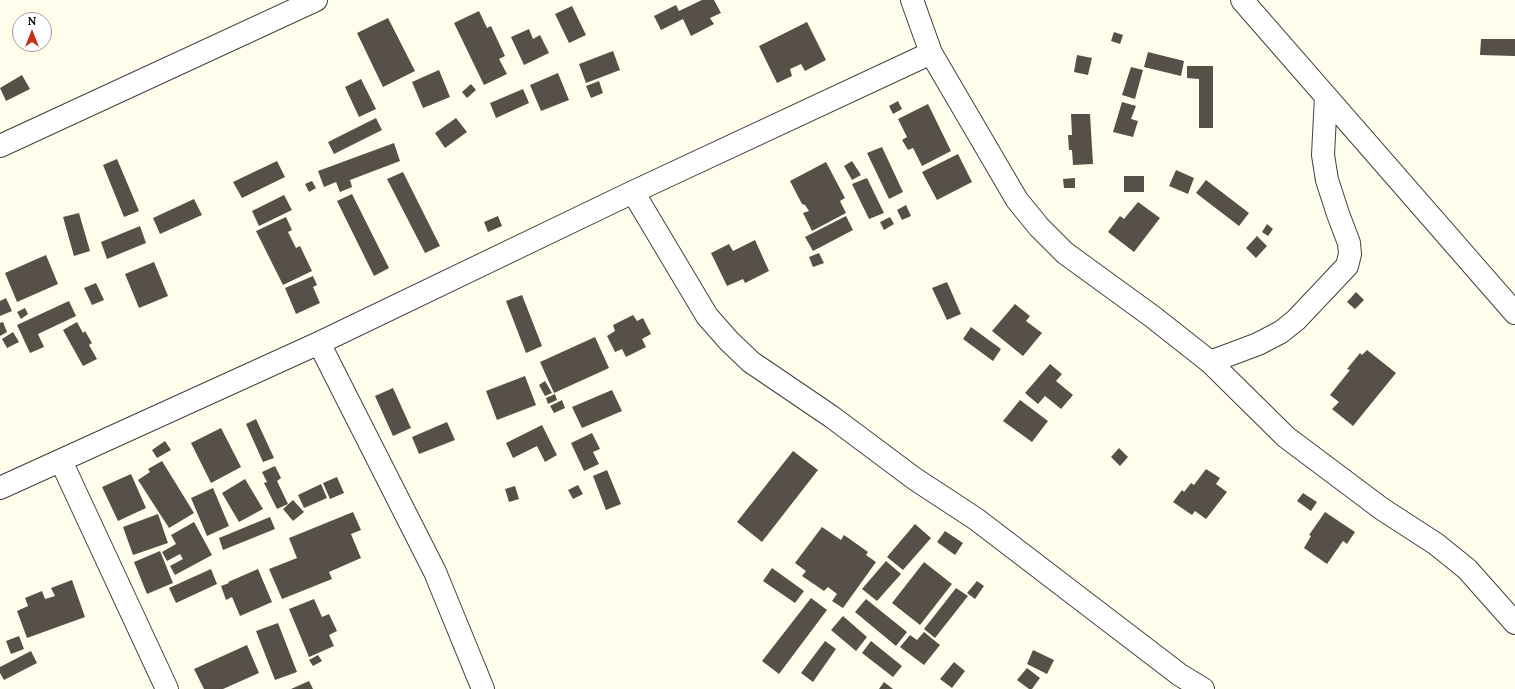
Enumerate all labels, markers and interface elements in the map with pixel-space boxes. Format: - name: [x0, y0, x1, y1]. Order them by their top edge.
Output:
- north arrow: [12, 12, 52, 52]
- text: N: [28, 14, 36, 28]

